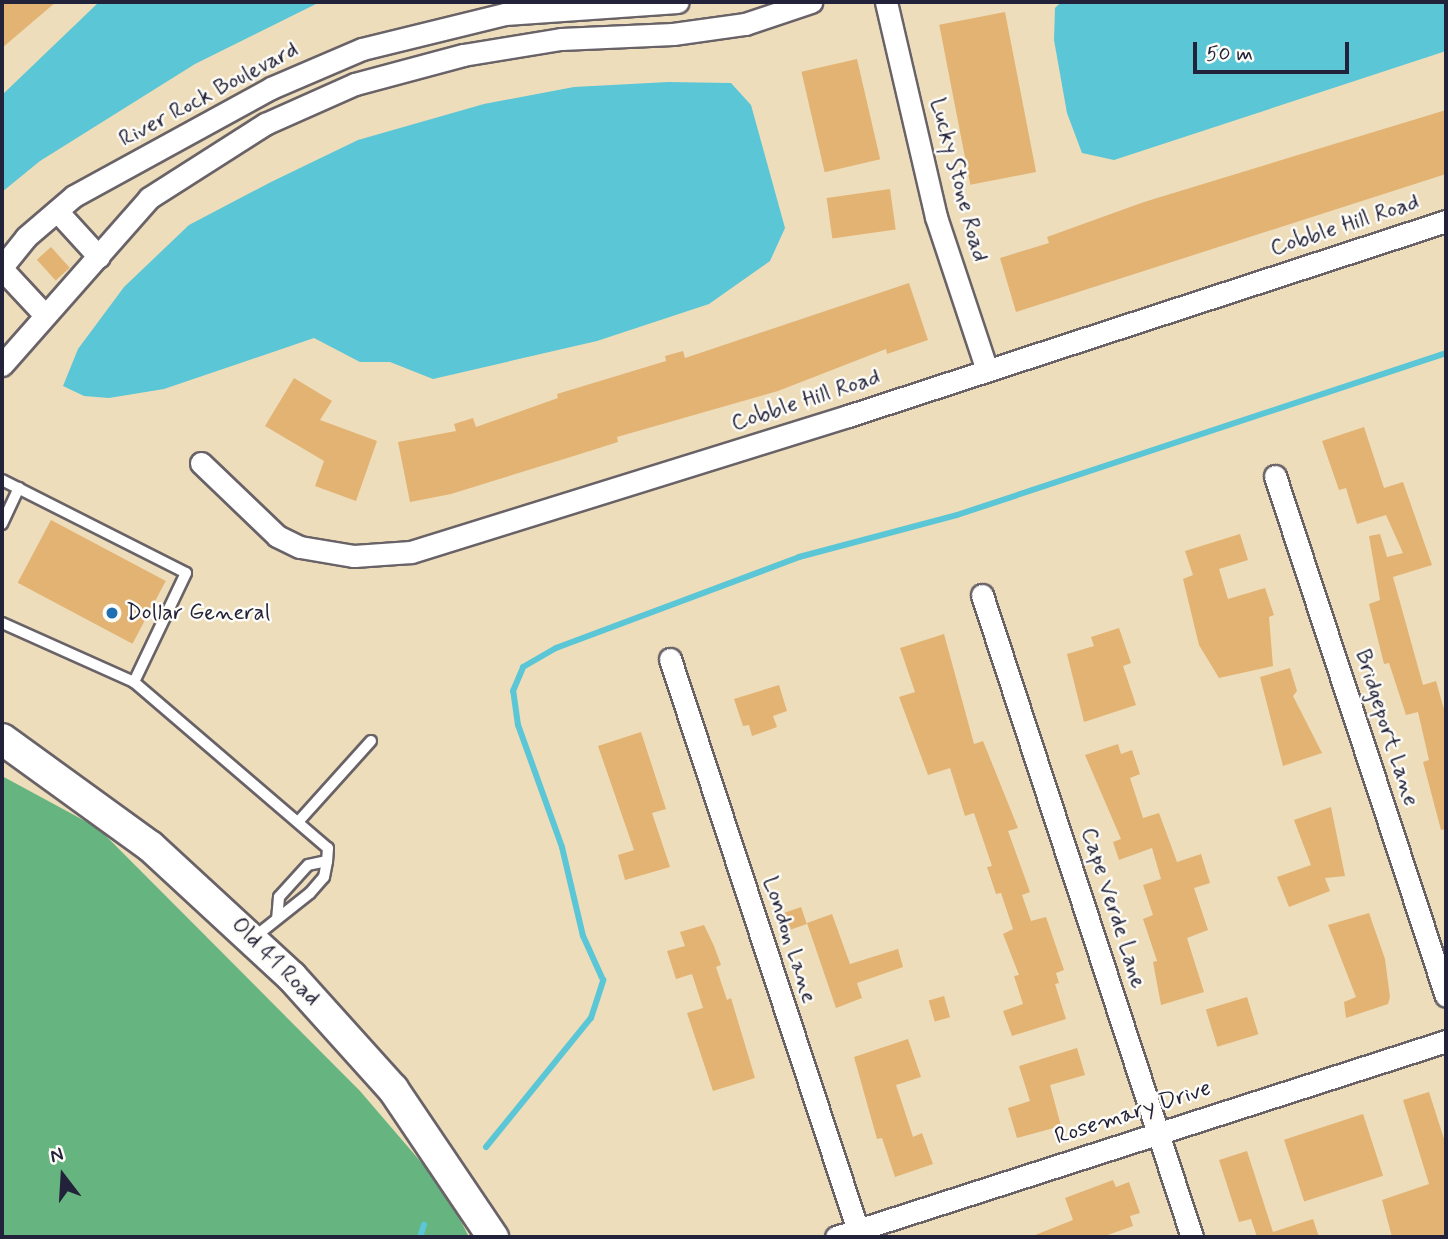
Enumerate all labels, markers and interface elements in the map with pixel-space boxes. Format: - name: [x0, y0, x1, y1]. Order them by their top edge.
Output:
- scale bar: [1196, 28, 1352, 72]
- street label: River Rock Boulevard: [114, 36, 304, 154]
- text: 50 m: [1206, 40, 1253, 68]
- street label: Lucky Stone Road: [922, 92, 994, 268]
- street label: Cobble Hill Road: [1266, 189, 1424, 263]
- street label: Cobble Hill Road: [727, 364, 885, 438]
- place label: Dollar General: [126, 599, 268, 627]
- marker: Dollar General: [104, 605, 120, 621]
- street label: Bridgeport Lane: [1348, 647, 1424, 809]
- street label: Cape Verde Lane: [1074, 825, 1152, 991]
- street label: London Lane: [757, 876, 821, 1004]
- street label: Old 41 Road: [225, 912, 325, 1012]
- street label: Rosemary Drive: [1052, 1075, 1214, 1151]
- north arrow: [28, 1141, 98, 1211]
- text: N: [47, 1142, 66, 1169]

